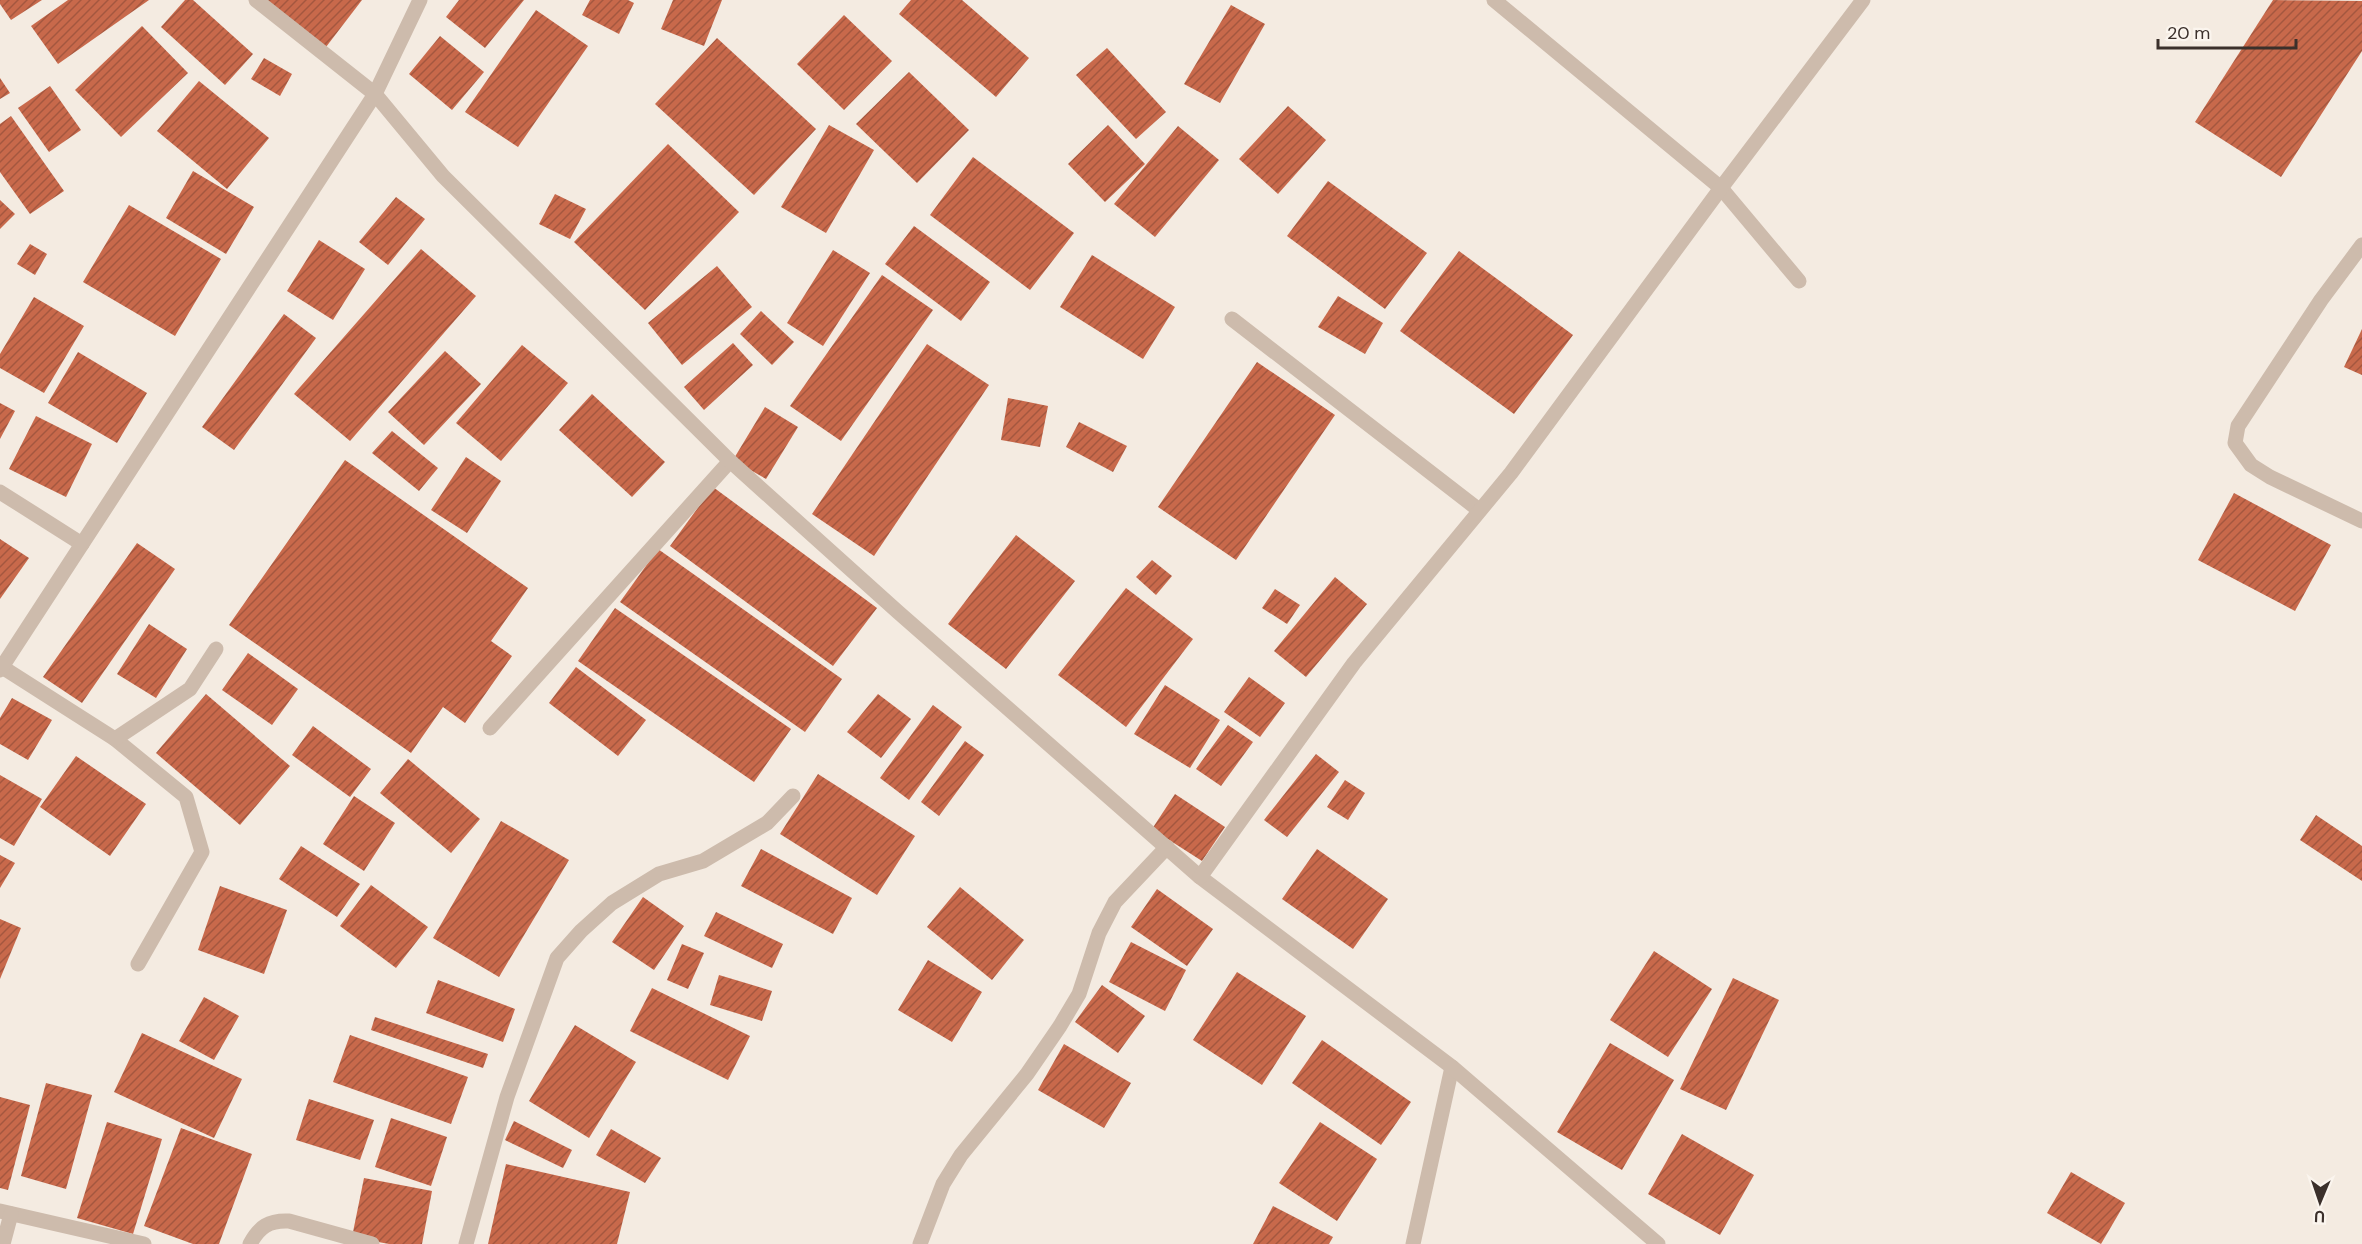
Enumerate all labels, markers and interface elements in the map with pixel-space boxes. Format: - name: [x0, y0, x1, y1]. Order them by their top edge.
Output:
- scale bar: [2158, 12, 2296, 50]
- text: 20 m: [2167, 21, 2210, 45]
- north arrow: [2290, 1172, 2350, 1232]
- text: U: [2314, 1206, 2325, 1227]

